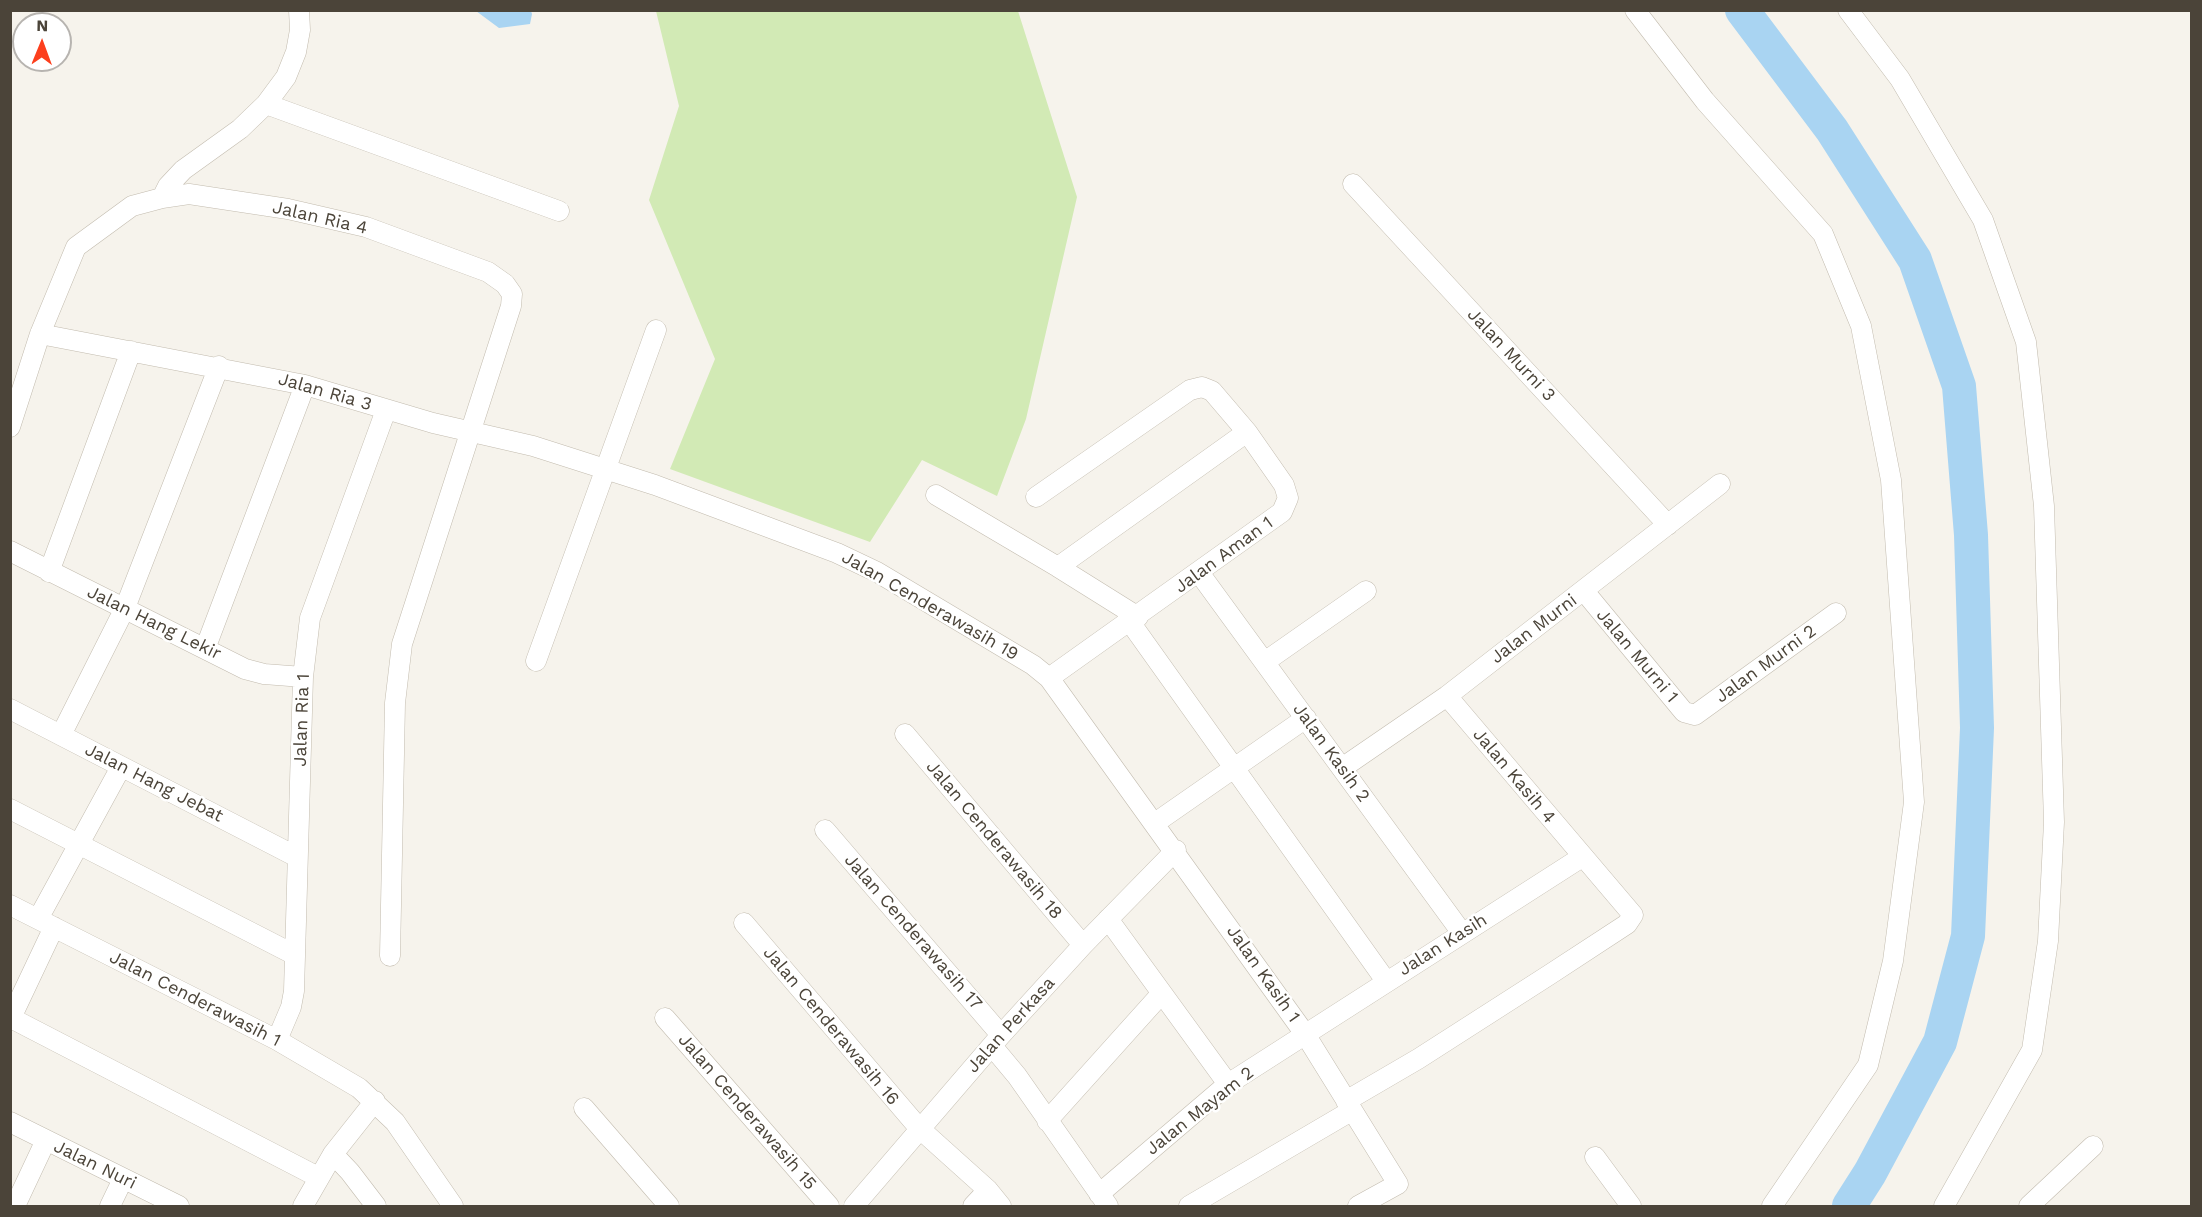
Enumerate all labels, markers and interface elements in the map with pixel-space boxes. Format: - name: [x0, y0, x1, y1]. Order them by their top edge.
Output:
- north arrow: [12, 12, 72, 72]
- text: N: [36, 16, 48, 35]
- street label: Jalan Ria 4: [270, 197, 370, 239]
- street label: Jalan Murni 3: [1462, 304, 1560, 406]
- street label: Jalan Ria 3: [276, 368, 374, 416]
- street label: Jalan Aman 1: [1171, 512, 1277, 598]
- street label: Jalan Cenderawasih 19: [838, 547, 1022, 665]
- street label: Jalan Hang Lekir: [83, 581, 225, 665]
- street label: Jalan Murni: [1487, 589, 1581, 669]
- street label: Jalan Murni 1: [1592, 605, 1682, 707]
- street label: Jalan Murni 2: [1711, 620, 1821, 708]
- street label: Jalan Ria 1: [290, 673, 314, 767]
- street label: Jalan Kasih 2: [1288, 699, 1374, 807]
- street label: Jalan Kasih 4: [1468, 724, 1560, 828]
- street label: Jalan Hang Jebat: [81, 739, 227, 827]
- street label: Jalan Cenderawasih 18: [921, 756, 1067, 924]
- street label: Jalan Cenderawasih 17: [839, 850, 987, 1014]
- street label: Jalan Kasih: [1395, 909, 1491, 981]
- street label: Jalan Kasih 1: [1222, 921, 1304, 1027]
- street label: Jalan Cenderawasih 16: [758, 942, 904, 1110]
- street label: Jalan Cenderawasih 1: [106, 946, 284, 1052]
- street label: Jalan Perkasa: [962, 973, 1060, 1077]
- street label: Jalan Cenderawasih 15: [673, 1030, 821, 1194]
- street label: Jalan Mayam 2: [1142, 1062, 1258, 1160]
- street label: Jalan Nuri: [50, 1136, 140, 1194]

